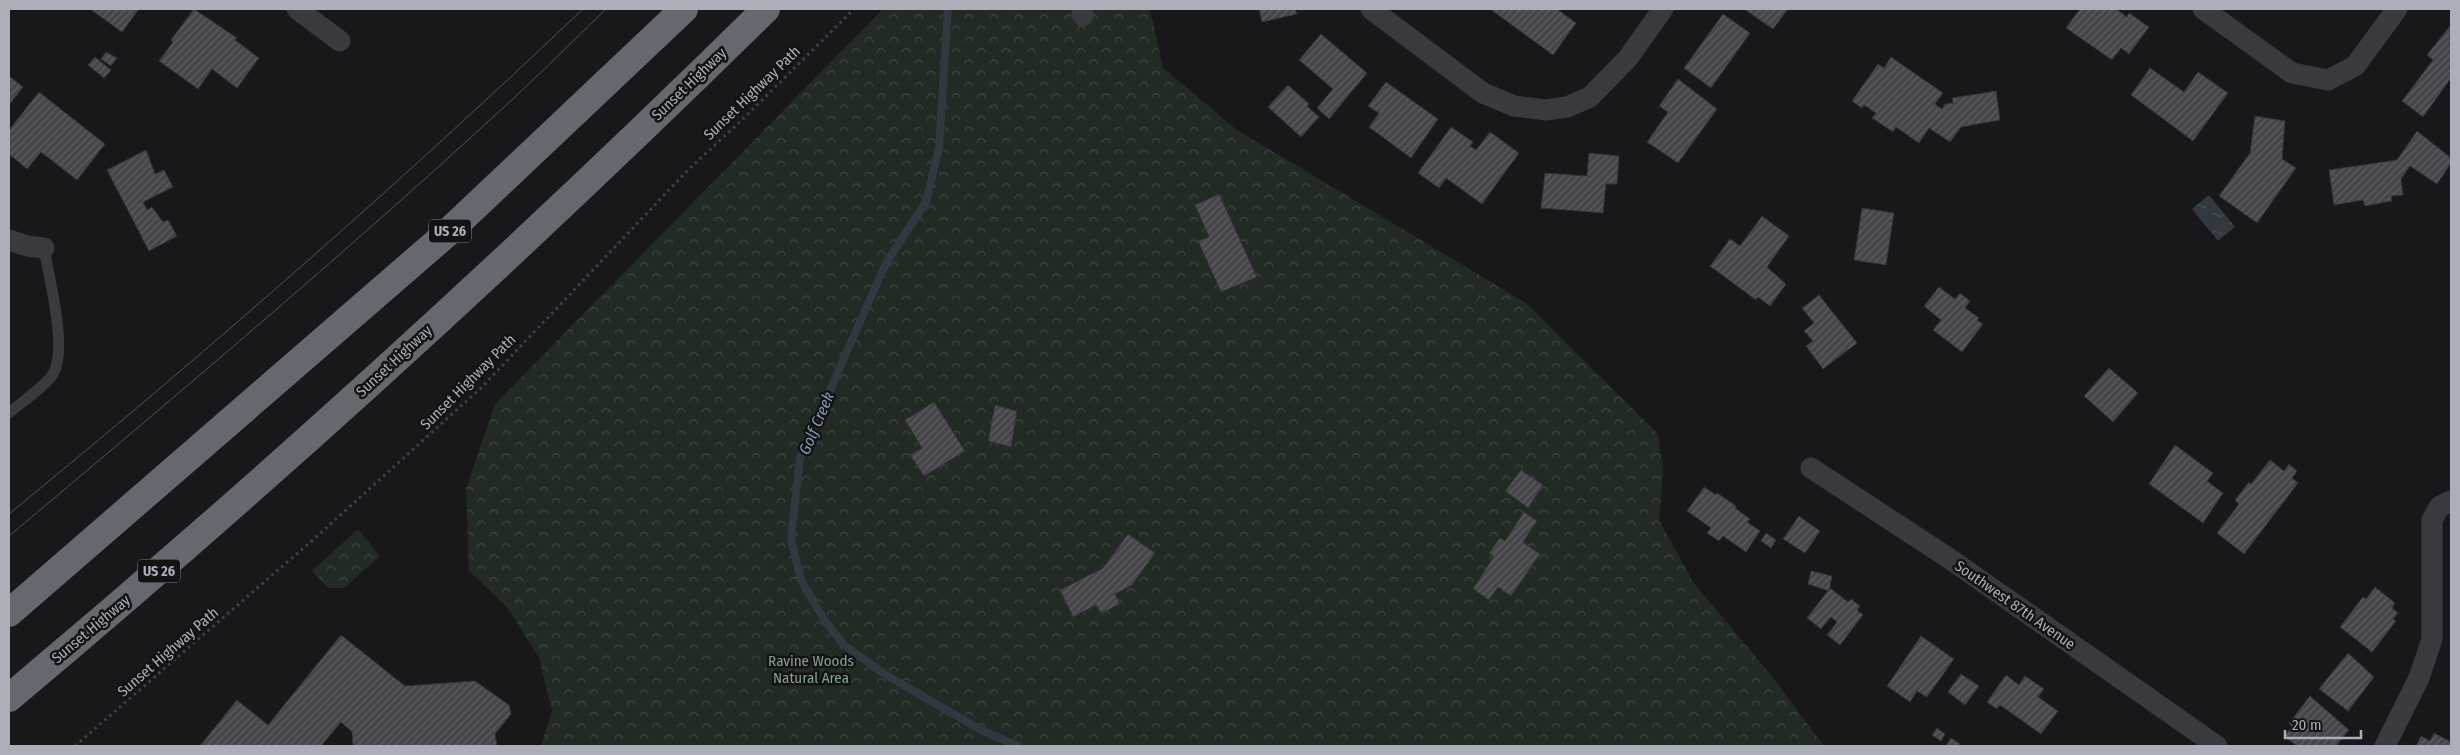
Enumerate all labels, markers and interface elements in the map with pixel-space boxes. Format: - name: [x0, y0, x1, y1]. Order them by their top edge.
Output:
- street label: Sunset Highway Path: [700, 42, 804, 144]
- street label: Sunset Highway: [648, 44, 730, 124]
- road number: US 26: [429, 220, 471, 242]
- street label: Sunset Highway: [352, 321, 436, 401]
- street label: Sunset Highway Path: [417, 331, 519, 433]
- water label: Golf Creek: [795, 389, 838, 457]
- street label: Southwest 87th Avenue: [1951, 557, 2079, 653]
- road number: US 26: [138, 560, 180, 582]
- street label: Sunset Highway: [48, 591, 134, 667]
- street label: Sunset Highway Path: [114, 603, 222, 701]
- park label: Ravine Woods Natural Area: [768, 652, 854, 687]
- scale bar: [2285, 708, 2361, 740]
- text: 20 m: [2292, 716, 2322, 734]

